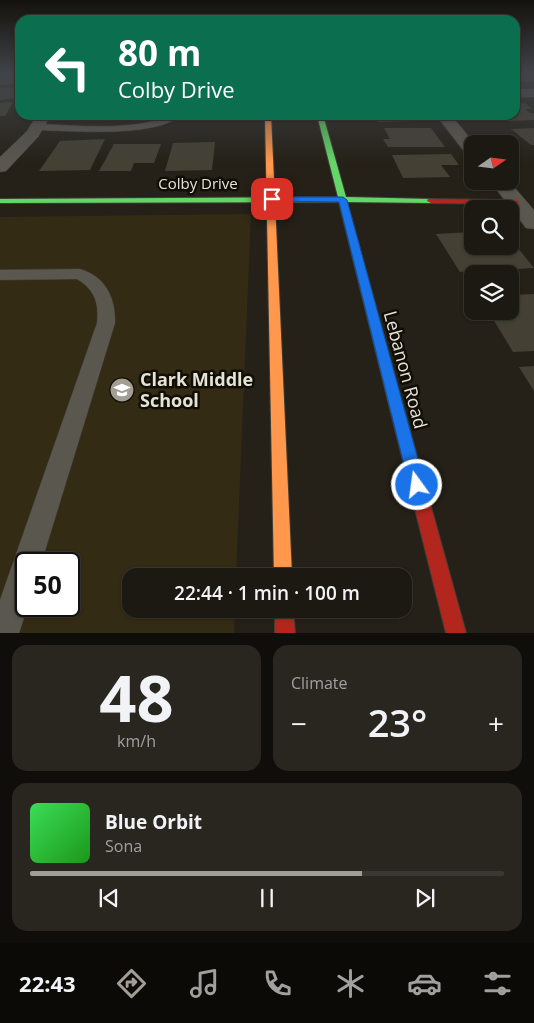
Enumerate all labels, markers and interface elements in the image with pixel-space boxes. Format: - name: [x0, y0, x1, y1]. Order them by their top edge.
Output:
- text: 80 m: [118, 29, 201, 76]
- icon: left: [35, 35, 100, 100]
- text: Colby Drive: [118, 74, 235, 104]
- north arrow: [464, 135, 519, 190]
- map controls: [464, 135, 519, 320]
- street label: Colby Drive: [158, 173, 238, 193]
- pin: [251, 178, 293, 220]
- icon: arrive: [258, 185, 286, 213]
- button: search: [464, 200, 519, 255]
- button: layers: [464, 265, 519, 320]
- street label: Lebanon Road: [379, 308, 433, 431]
- place label: Clark Middle School: [140, 367, 253, 412]
- school or university icon: Clark Middle School: [109, 377, 135, 403]
- position arrow: [390, 458, 442, 510]
- speed limit sign: 50: [15, 552, 80, 617]
- text: 22:44 · 1 min · 100 m: [174, 580, 360, 606]
- text: 48: [99, 653, 174, 741]
- text: Climate: [291, 672, 348, 694]
- text: 23°: [368, 696, 427, 748]
- text: −: [291, 704, 307, 742]
- text: +: [488, 704, 504, 742]
- text: km/h: [117, 730, 156, 752]
- text: Blue Orbit: [105, 809, 202, 835]
- text: Sona: [105, 835, 142, 857]
- icon: previous: [95, 884, 123, 912]
- icon: pause: [253, 884, 281, 912]
- icon: next: [411, 884, 439, 912]
- icon: directions: [114, 966, 149, 1001]
- icon: music: [187, 966, 222, 1001]
- icon: phone: [260, 966, 295, 1001]
- icon: climate: [333, 966, 368, 1001]
- icon: car: [407, 966, 442, 1001]
- icon: filters: [480, 966, 515, 1001]
- text: 22:43: [19, 968, 76, 998]

